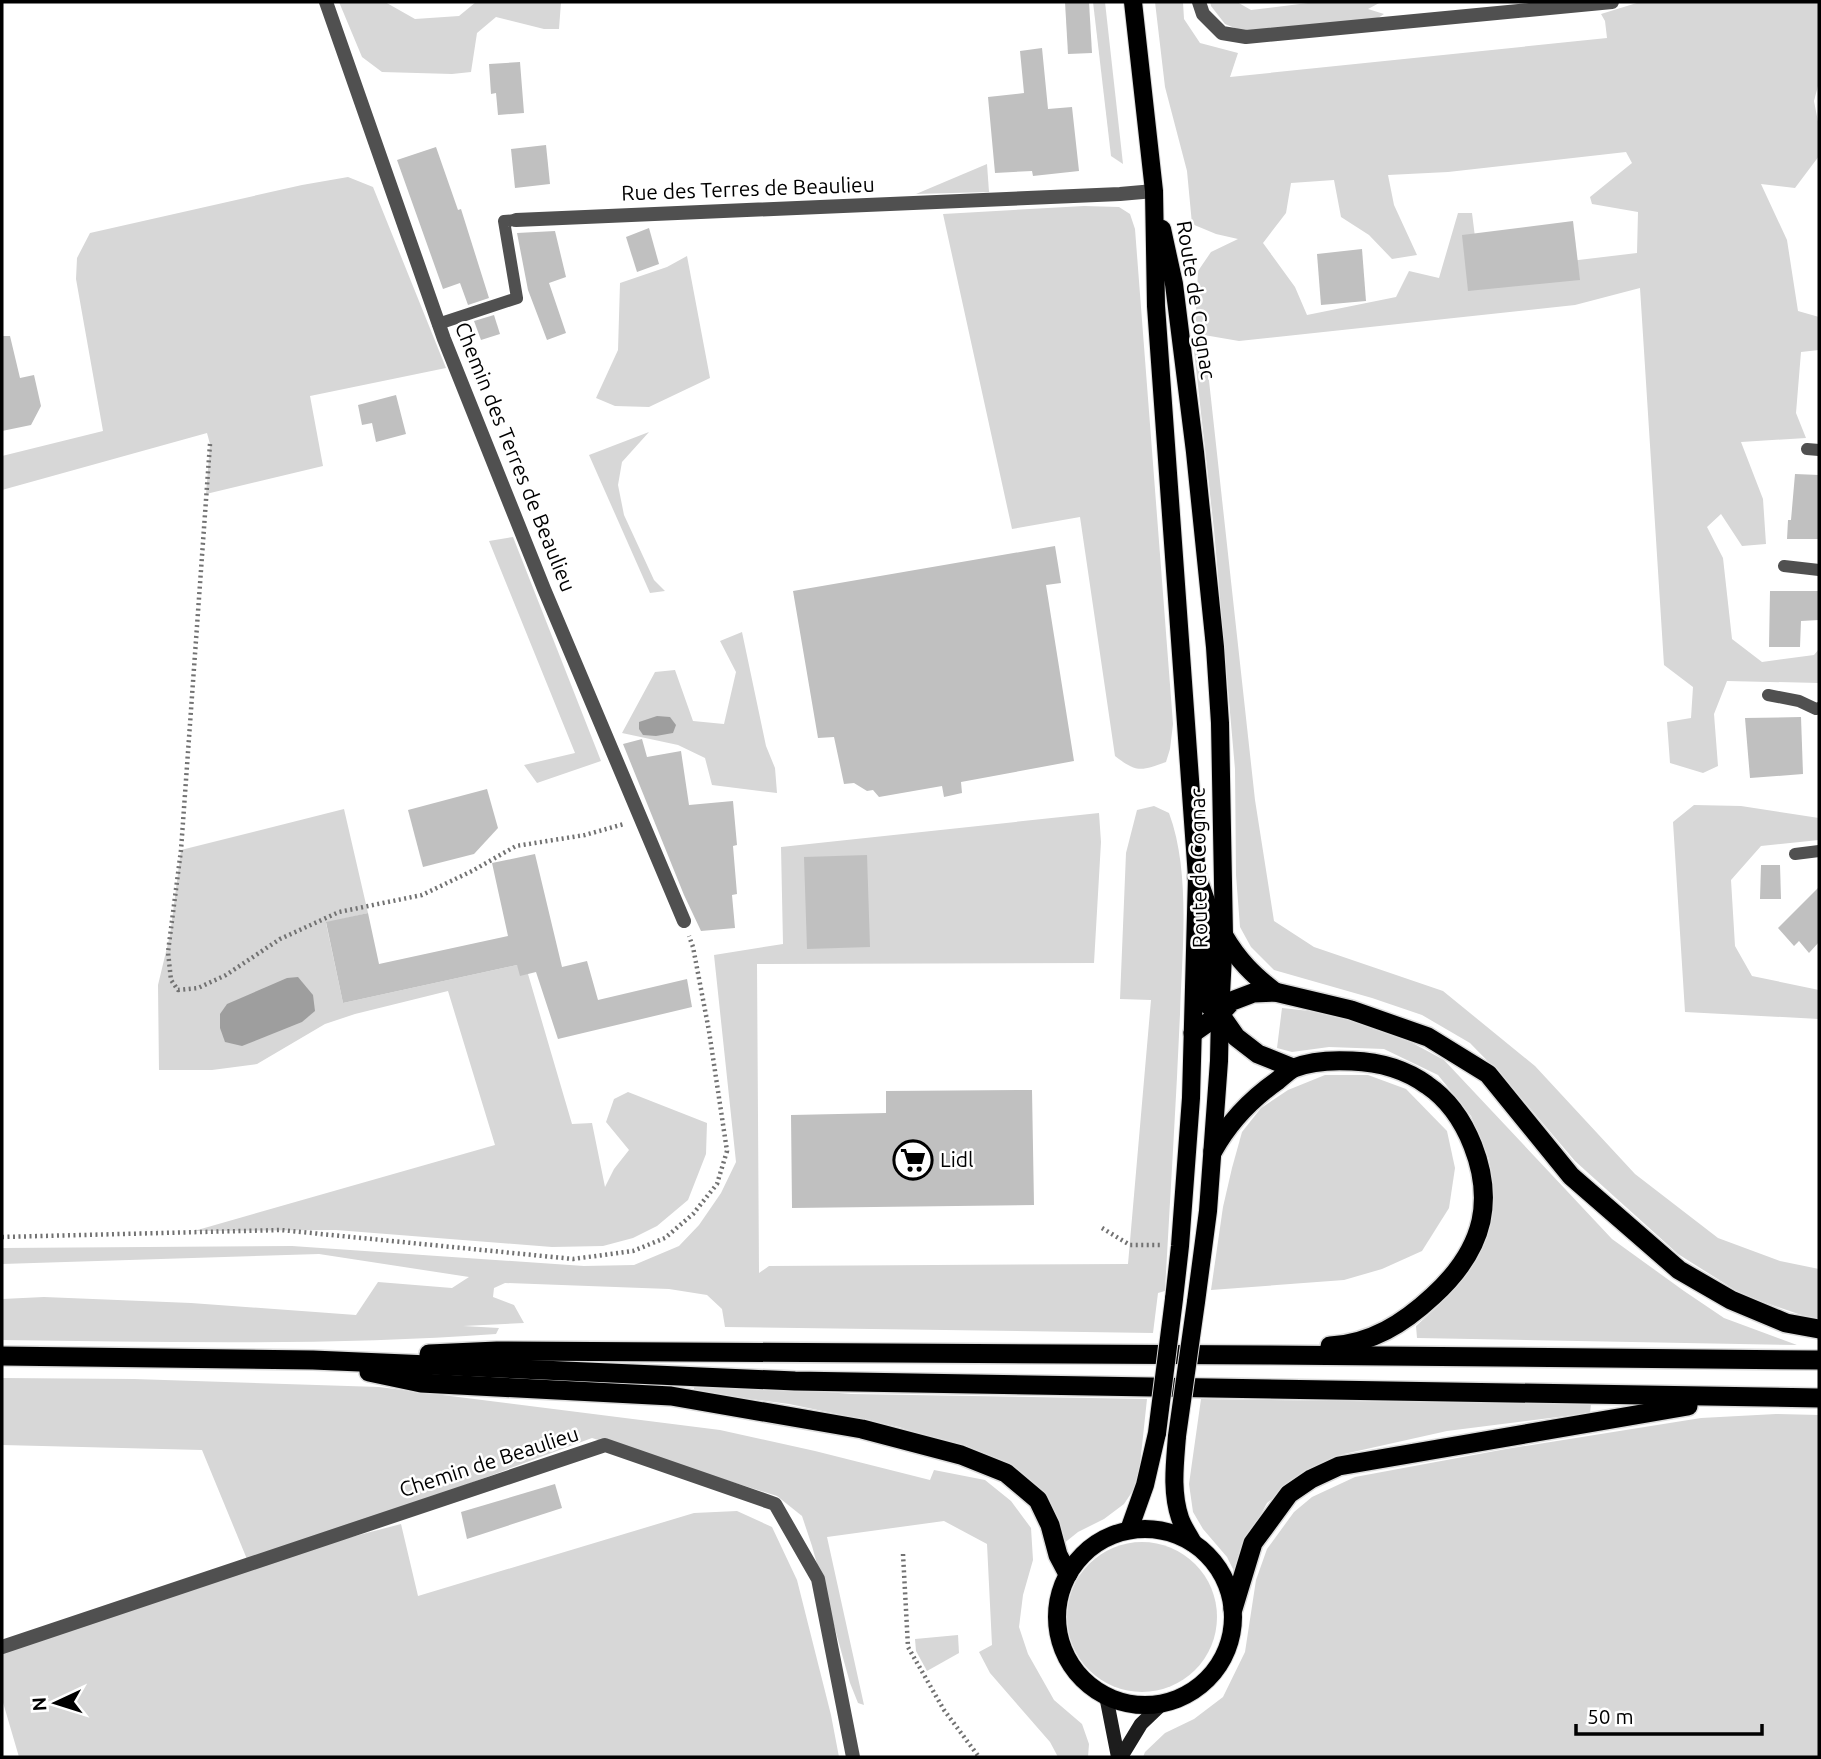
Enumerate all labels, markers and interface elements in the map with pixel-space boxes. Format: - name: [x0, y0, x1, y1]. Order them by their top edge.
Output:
- street label: Rue des Terres de Beaulieu: [621, 172, 875, 204]
- street label: Route de Cognac: [1173, 219, 1221, 381]
- street label: Chemin des Terres de Beaulieu: [451, 318, 581, 595]
- street label: Route de Cognac: [1185, 787, 1211, 948]
- supermarket icon: Lidl: [892, 1139, 934, 1181]
- place label: Lidl: [940, 1147, 974, 1171]
- street label: Chemin de Beaulieu: [396, 1421, 581, 1501]
- north arrow: [21, 1668, 91, 1738]
- scale bar: [1576, 1692, 1762, 1736]
- text: N: [28, 1696, 51, 1712]
- text: 50 m: [1587, 1704, 1634, 1728]

